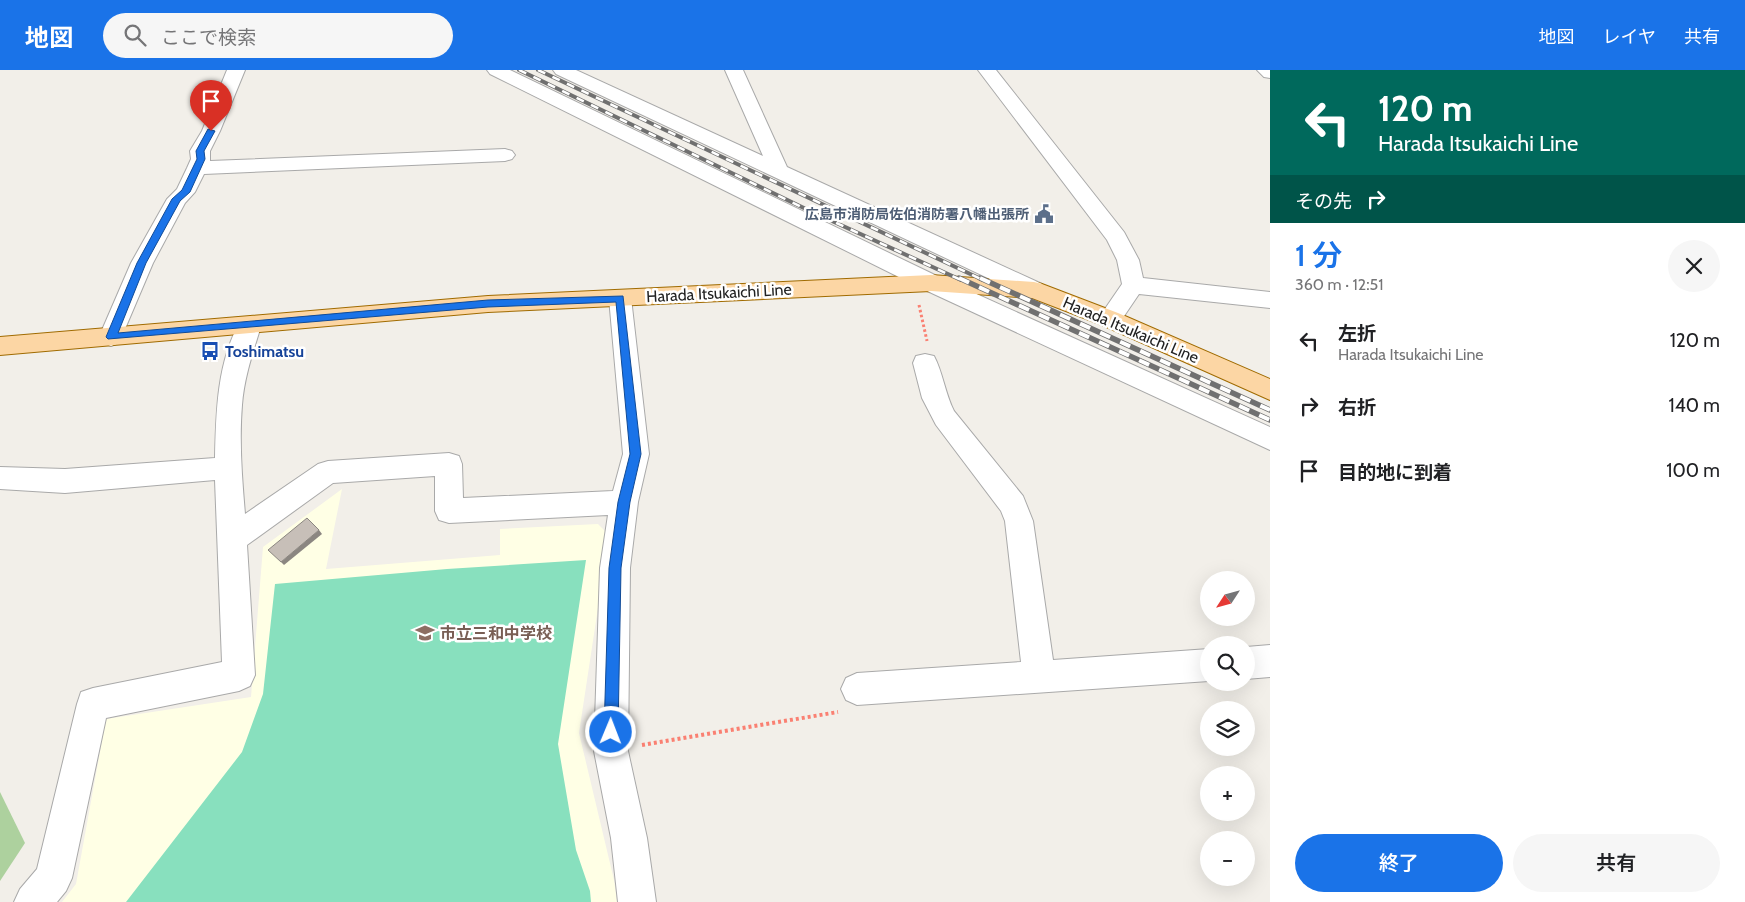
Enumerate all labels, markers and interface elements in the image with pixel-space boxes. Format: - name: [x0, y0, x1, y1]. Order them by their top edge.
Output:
- search box: [103, 13, 453, 58]
- icon: search: [121, 21, 149, 49]
- text: 地図: [25, 23, 73, 52]
- text: ここで検索: [161, 26, 256, 49]
- text: 地図: [1539, 26, 1575, 48]
- text: レイヤ: [1603, 26, 1656, 48]
- text: 共有: [1684, 26, 1720, 48]
- pin: [190, 80, 232, 131]
- icon: arrive: [197, 87, 225, 115]
- text: 120 m: [1378, 87, 1472, 130]
- icon: left: [1295, 90, 1360, 155]
- text: Harada Itsukaichi Line: [1378, 130, 1578, 157]
- icon: right: [1362, 185, 1390, 213]
- text: その先: [1295, 190, 1352, 213]
- public building icon: 広島市消防局佐伯消防署八幡出張所: [1033, 203, 1055, 225]
- place label: 広島市消防局佐伯消防署八幡出張所: [805, 205, 1029, 223]
- text: 1 分: [1295, 237, 1342, 274]
- button: close: [1668, 240, 1720, 292]
- text: 360 m · 12:51: [1295, 275, 1383, 294]
- street label: Harada Itsukaichi Line: [646, 280, 792, 306]
- street label: Harada Itsukaichi Line: [1060, 293, 1202, 367]
- text: 左折: [1338, 322, 1376, 345]
- icon: left: [1295, 327, 1323, 355]
- text: 120 m: [1670, 329, 1720, 352]
- bus stop icon: Toshimatsu: [199, 340, 221, 362]
- place label: Toshimatsu: [225, 342, 304, 361]
- text: Harada Itsukaichi Line: [1338, 345, 1484, 364]
- icon: right: [1295, 392, 1323, 420]
- text: 140 m: [1669, 394, 1720, 417]
- text: 右折: [1338, 396, 1376, 419]
- icon: arrive: [1295, 457, 1323, 485]
- text: 100 m: [1666, 459, 1720, 482]
- text: 目的地に到着: [1338, 461, 1452, 484]
- north arrow: [1200, 571, 1255, 626]
- map controls: [1200, 571, 1255, 886]
- school or university icon: 市立三和中学校: [414, 622, 436, 644]
- place label: 市立三和中学校: [440, 624, 552, 643]
- button: search: [1200, 636, 1255, 691]
- button: layers: [1200, 701, 1255, 756]
- position arrow: [584, 705, 636, 757]
- button: +: [1200, 766, 1255, 821]
- button: −: [1200, 831, 1255, 886]
- button: 終了: [1295, 834, 1503, 892]
- button: 共有: [1513, 834, 1720, 892]

